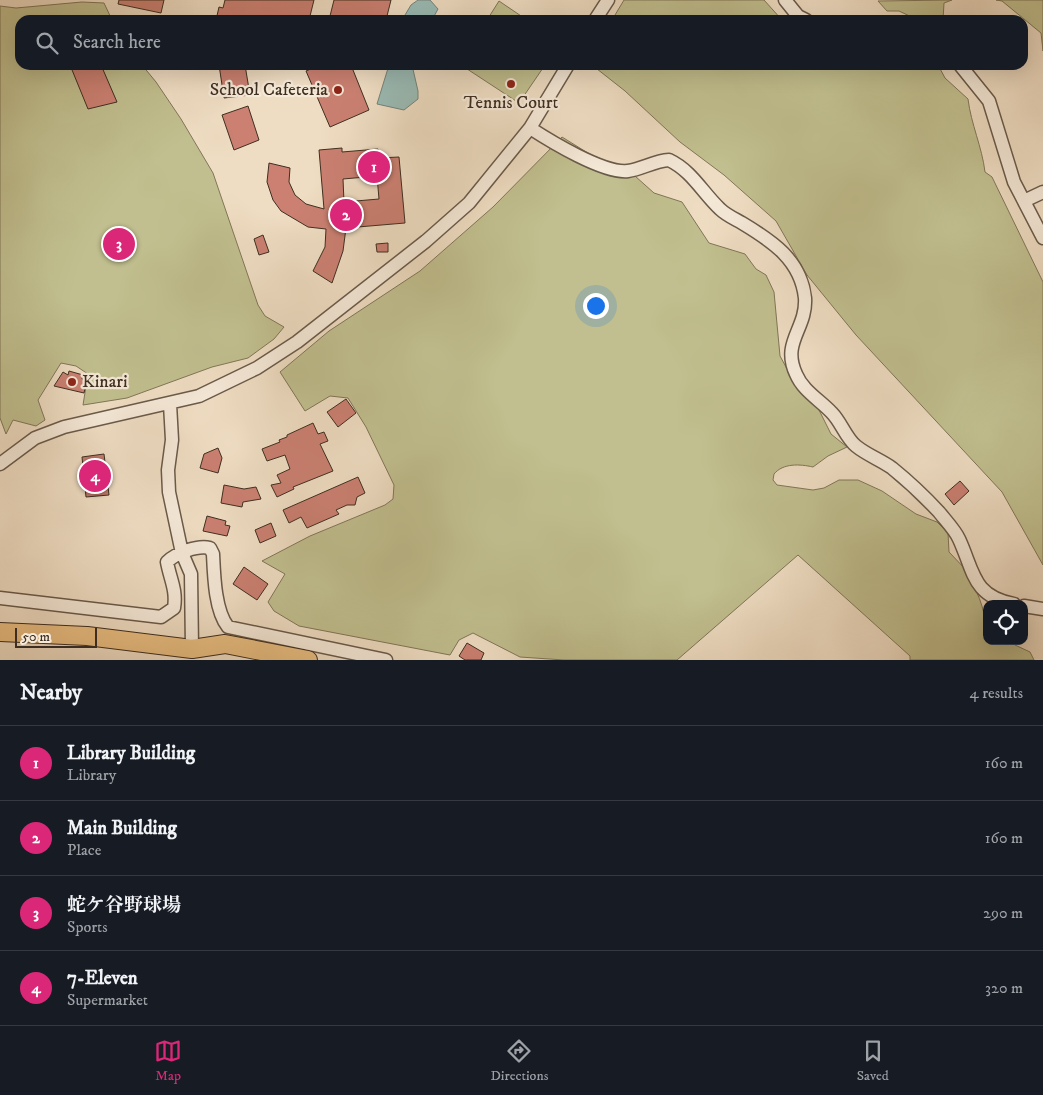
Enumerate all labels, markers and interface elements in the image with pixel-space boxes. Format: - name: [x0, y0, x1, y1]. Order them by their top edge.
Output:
- search box: [15, 15, 1028, 70]
- icon: search: [33, 29, 61, 57]
- text: Search here: [73, 31, 161, 54]
- marker: Tennis Court: [505, 78, 517, 90]
- place label: School Cafeteria: [210, 79, 328, 101]
- marker: School Cafeteria: [332, 84, 344, 96]
- place label: Tennis Court: [464, 92, 558, 114]
- pin: 1: [358, 148, 390, 186]
- pin: 2: [330, 196, 362, 234]
- pin: 3: [103, 225, 135, 263]
- your location: [583, 293, 609, 319]
- place label: Kinari: [82, 371, 128, 393]
- marker: Kinari: [66, 376, 78, 388]
- pin: 4: [79, 457, 111, 495]
- map controls: [983, 600, 1028, 645]
- button: locate: [983, 600, 1028, 645]
- scale bar: [15, 625, 98, 648]
- text: 50 m: [22, 628, 50, 646]
- text: Nearby: [20, 680, 82, 706]
- text: 4 results: [970, 683, 1023, 703]
- text: Library Building: [67, 742, 195, 765]
- text: 1: [33, 753, 39, 773]
- text: 160 m: [985, 753, 1023, 773]
- text: Library: [67, 765, 116, 785]
- text: Main Building: [67, 817, 177, 840]
- text: 2: [32, 828, 40, 848]
- text: 160 m: [985, 828, 1023, 848]
- text: Place: [67, 840, 101, 860]
- text: 蛇ケ谷野球場: [67, 894, 181, 917]
- text: 3: [33, 903, 39, 923]
- text: 290 m: [983, 903, 1023, 923]
- text: Sports: [67, 917, 108, 937]
- text: 7-Eleven: [67, 967, 138, 990]
- text: 4: [31, 978, 41, 998]
- text: 320 m: [985, 978, 1023, 998]
- text: Supermarket: [67, 990, 148, 1010]
- tab: Map: [154, 1037, 182, 1085]
- tab: Directions: [490, 1037, 548, 1085]
- tab: Saved: [857, 1037, 889, 1085]

